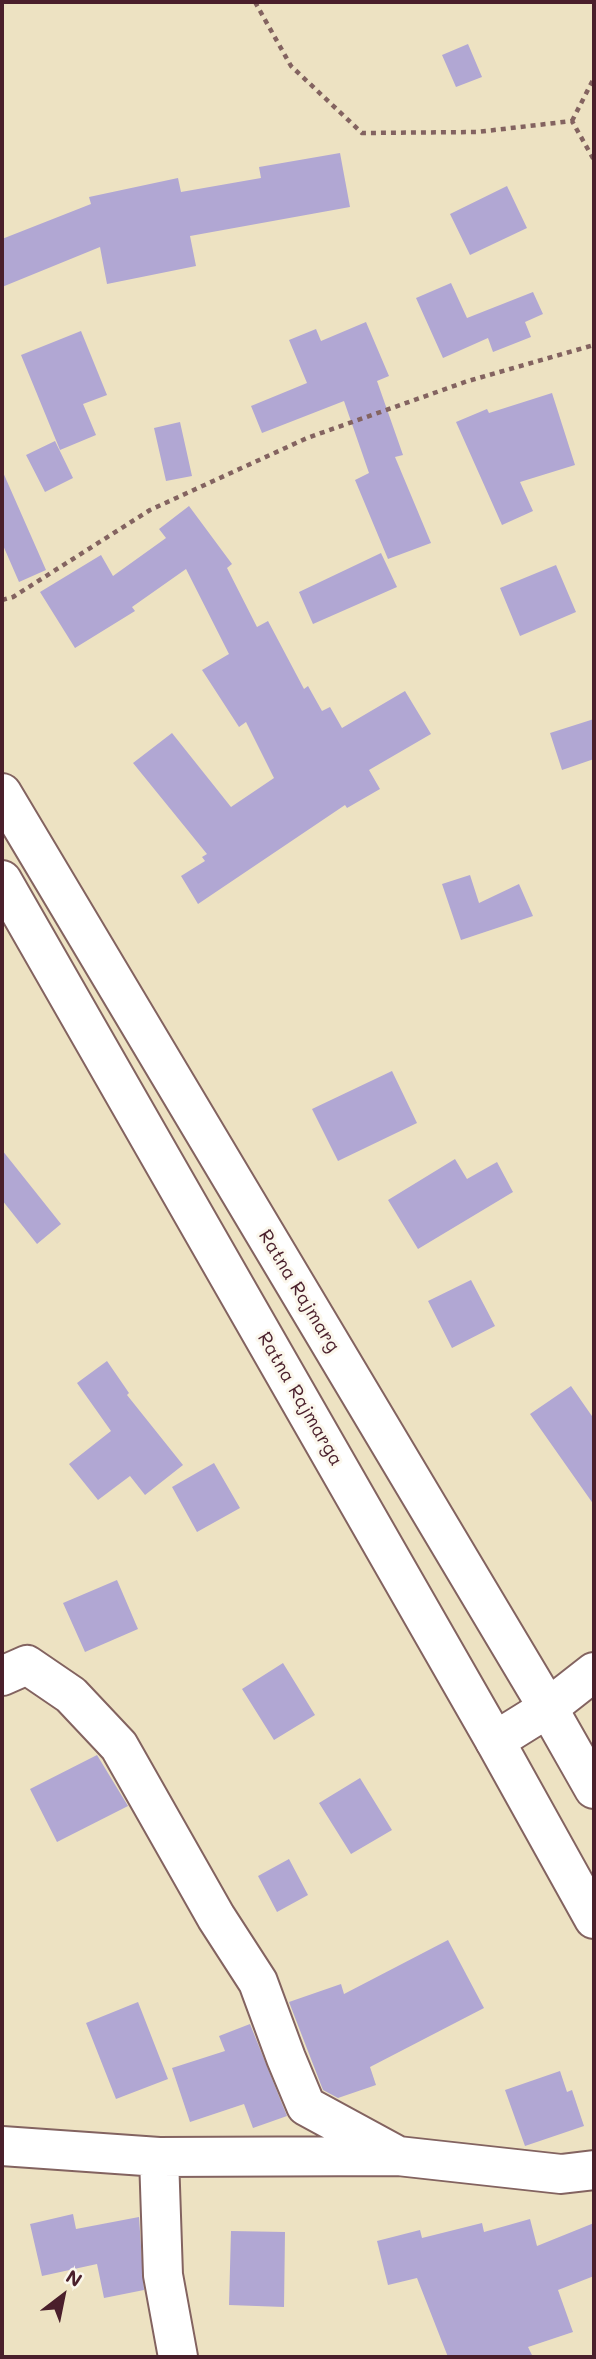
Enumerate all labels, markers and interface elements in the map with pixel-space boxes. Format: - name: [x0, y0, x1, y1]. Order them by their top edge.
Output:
- street label: Ratna Rajmarg: [253, 1226, 345, 1356]
- street label: Ratna Rajmarga: [252, 1328, 348, 1470]
- north arrow: [28, 2261, 98, 2331]
- text: N: [62, 2263, 87, 2292]

